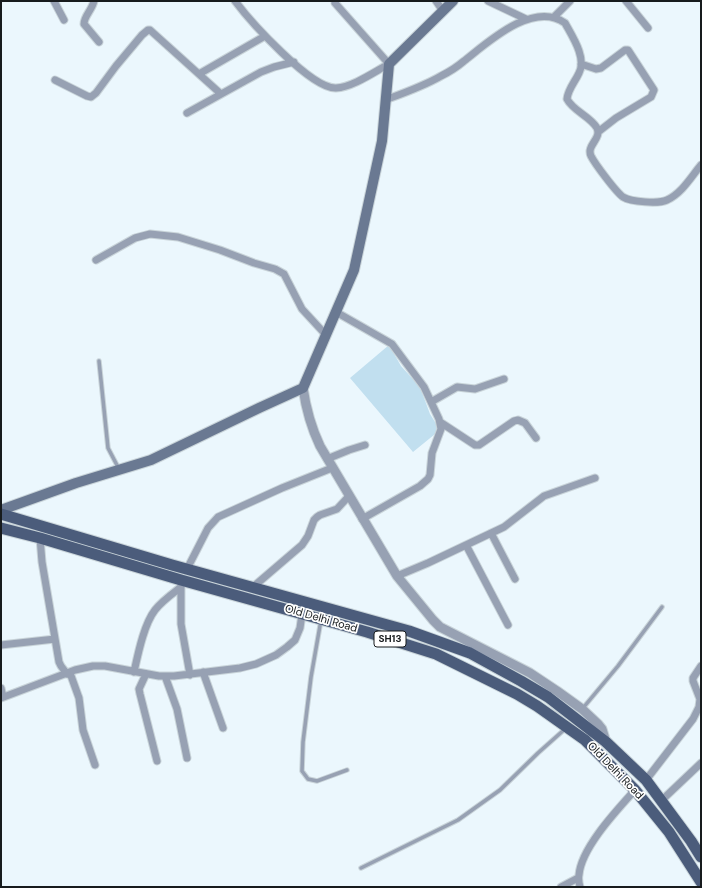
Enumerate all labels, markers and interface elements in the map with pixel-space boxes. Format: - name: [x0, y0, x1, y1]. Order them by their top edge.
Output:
- street label: Old Delhi Road: [283, 602, 359, 636]
- road number: SH13: [374, 631, 406, 647]
- street label: Old Delhi Road: [584, 740, 646, 802]

